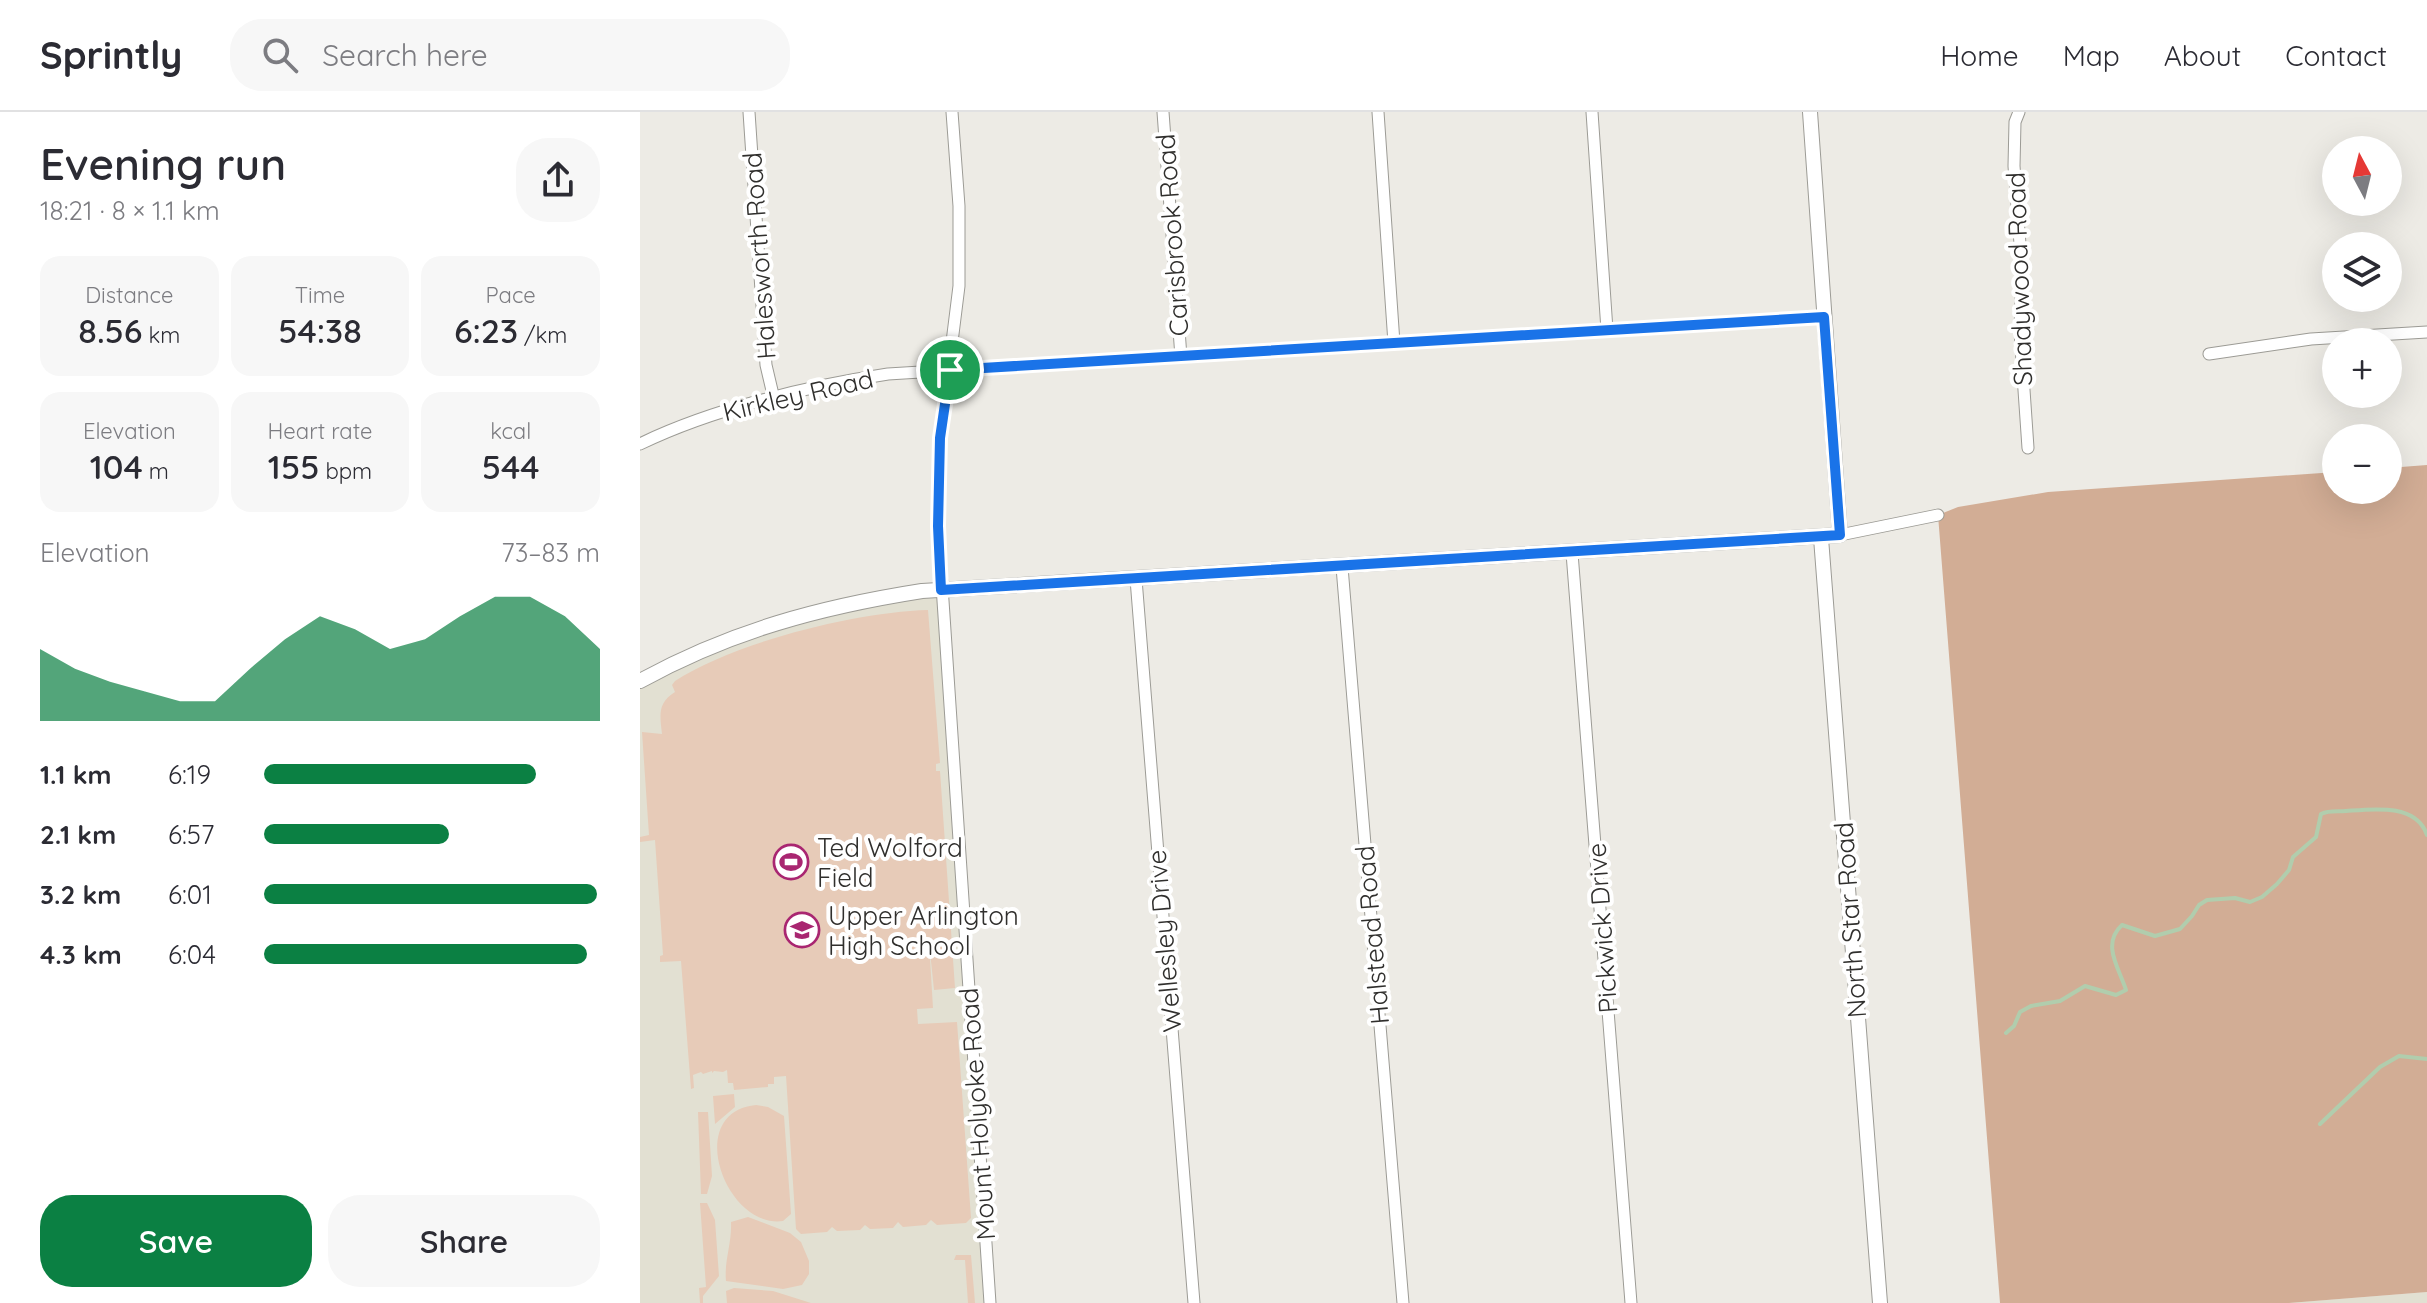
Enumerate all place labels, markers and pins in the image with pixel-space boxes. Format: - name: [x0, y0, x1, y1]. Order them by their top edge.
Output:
- pin: [916, 336, 984, 404]
- place label: Ted Wolford Field: [817, 831, 963, 894]
- sports icon: Ted Wolford Field: [772, 843, 810, 881]
- place label: Upper Arlington High School: [828, 899, 1019, 962]
- school or university icon: Upper Arlington High School: [783, 911, 821, 949]

